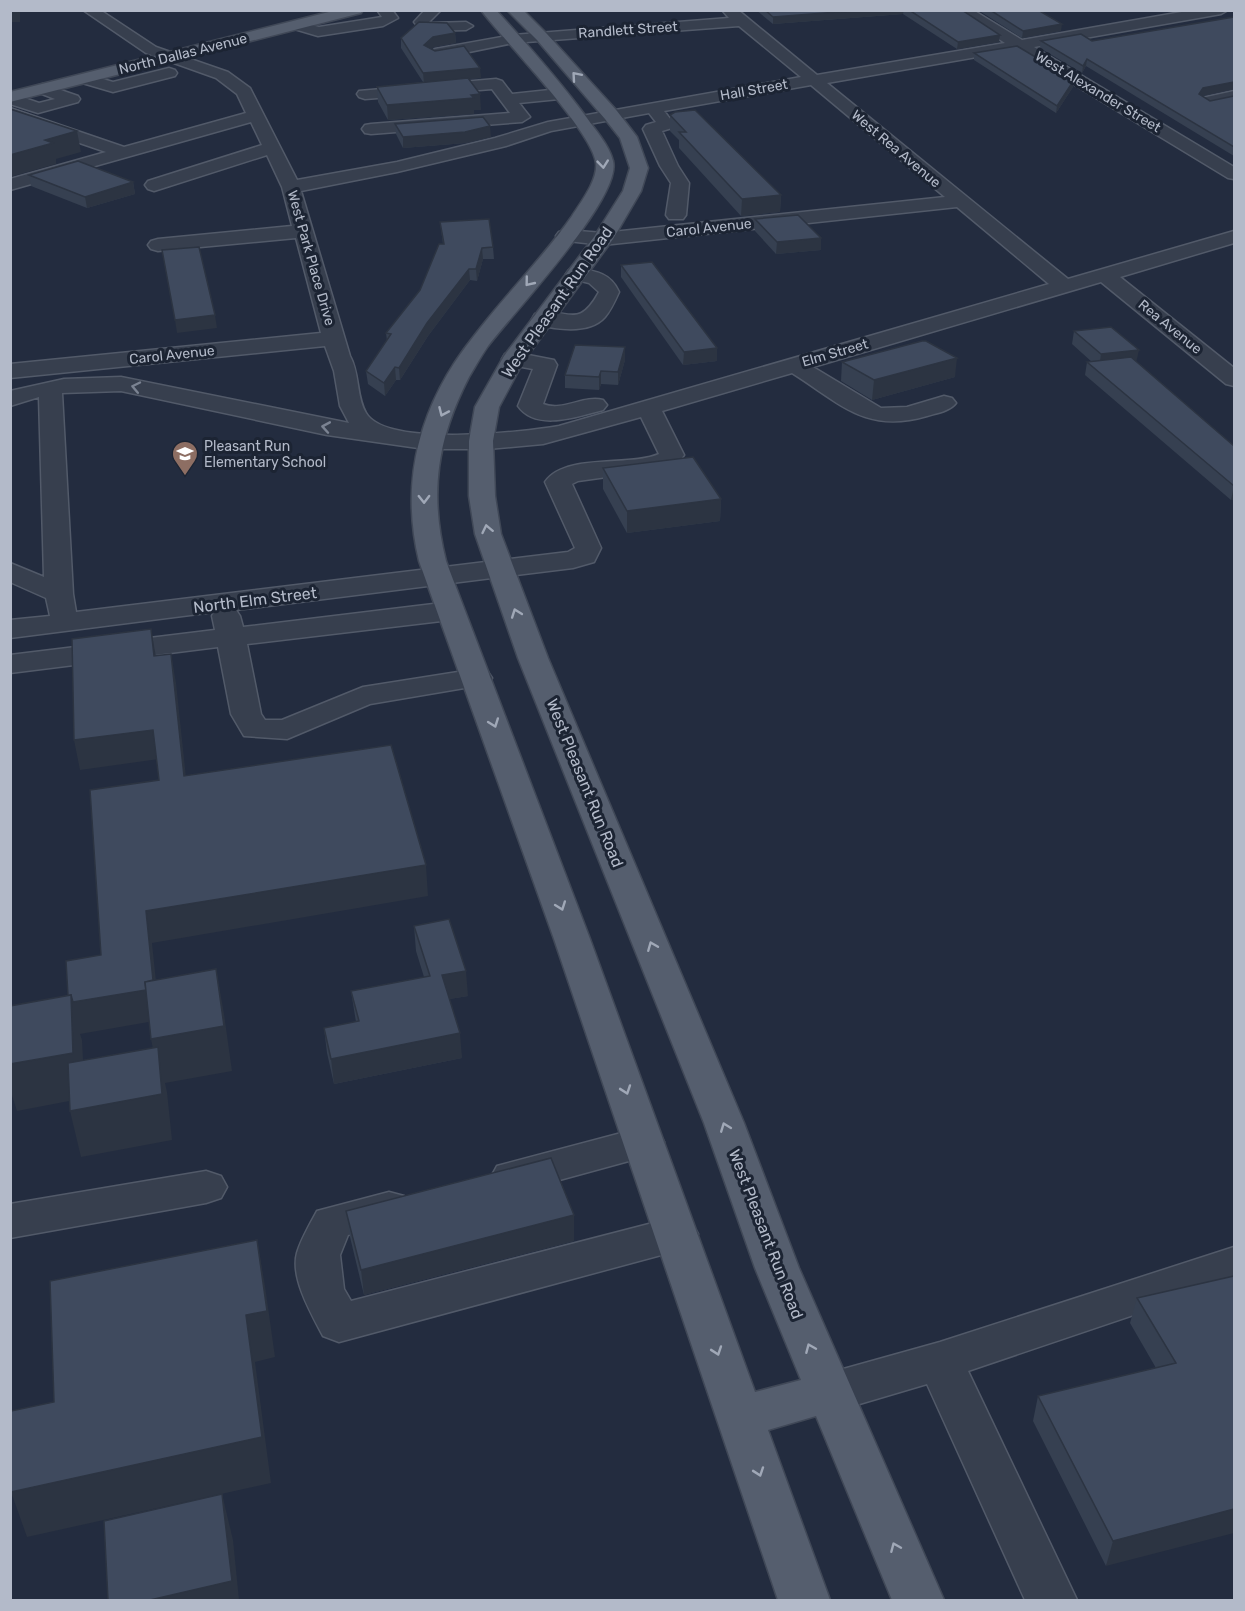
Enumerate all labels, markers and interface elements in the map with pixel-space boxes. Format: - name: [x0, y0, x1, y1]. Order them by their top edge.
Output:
- street label: Randlett Street: [578, 18, 679, 42]
- street label: North Dallas Avenue: [117, 30, 249, 78]
- street label: West Alexander Street: [1032, 48, 1164, 137]
- one-way arrow: [572, 72, 583, 83]
- street label: Hall Street: [719, 76, 790, 104]
- street label: West Rea Avenue: [848, 107, 944, 191]
- one-way arrow: [596, 159, 609, 168]
- street label: West Park Place Drive: [284, 188, 339, 328]
- street label: Carol Avenue: [665, 215, 753, 241]
- street label: West Pleasant Run Road: [498, 223, 616, 381]
- one-way arrow: [526, 275, 537, 286]
- street label: Rea Avenue: [1135, 296, 1205, 358]
- street label: Elm Street: [800, 335, 871, 371]
- street label: Carol Avenue: [128, 342, 216, 368]
- one-way arrow: [131, 382, 141, 395]
- one-way arrow: [438, 406, 450, 417]
- one-way arrow: [322, 421, 332, 434]
- place label: Pleasant Run Elementary School: [204, 438, 326, 471]
- school or university icon: Pleasant Run Elementary School: [170, 439, 200, 477]
- one-way arrow: [417, 494, 430, 503]
- one-way arrow: [481, 524, 494, 534]
- street label: North Elm Street: [192, 583, 318, 617]
- one-way arrow: [511, 608, 524, 619]
- street label: West Pleasant Run Road: [542, 696, 628, 870]
- one-way arrow: [486, 718, 499, 728]
- one-way arrow: [553, 901, 566, 911]
- one-way arrow: [647, 941, 659, 952]
- one-way arrow: [618, 1084, 631, 1095]
- one-way arrow: [720, 1122, 733, 1132]
- street label: West Pleasant Run Road: [725, 1147, 807, 1321]
- one-way arrow: [805, 1343, 817, 1354]
- one-way arrow: [709, 1345, 722, 1356]
- one-way arrow: [751, 1466, 764, 1477]
- one-way arrow: [890, 1542, 902, 1553]

